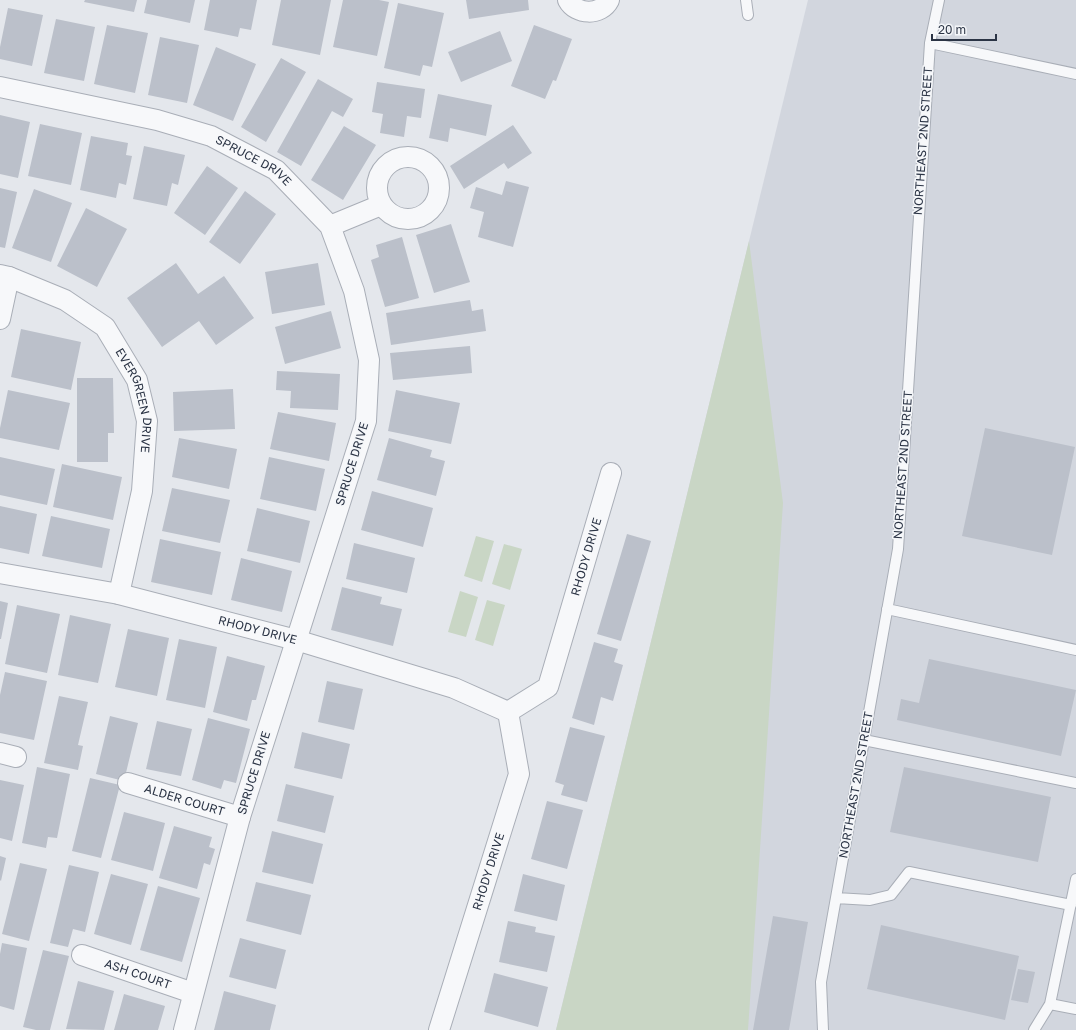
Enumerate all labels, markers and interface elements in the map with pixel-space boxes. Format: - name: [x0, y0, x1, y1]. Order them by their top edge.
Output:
- scale bar: [932, 16, 996, 42]
- text: 20 m: [938, 22, 966, 37]
- street label: NORTHEAST 2ND STREET: [910, 66, 935, 216]
- street label: SPRUCE DRIVE: [213, 132, 295, 189]
- street label: EVERGREEN DRIVE: [112, 345, 155, 453]
- street label: NORTHEAST 2ND STREET: [890, 390, 915, 540]
- street label: SPRUCE DRIVE: [332, 420, 371, 507]
- street label: RHODY DRIVE: [567, 516, 604, 598]
- street label: RHODY DRIVE: [217, 612, 299, 647]
- street label: NORTHEAST 2ND STREET: [835, 710, 876, 859]
- street label: SPRUCE DRIVE: [234, 729, 273, 816]
- street label: ALDER COURT: [143, 780, 227, 819]
- street label: RHODY DRIVE: [469, 831, 507, 912]
- street label: ASH COURT: [103, 955, 174, 992]

